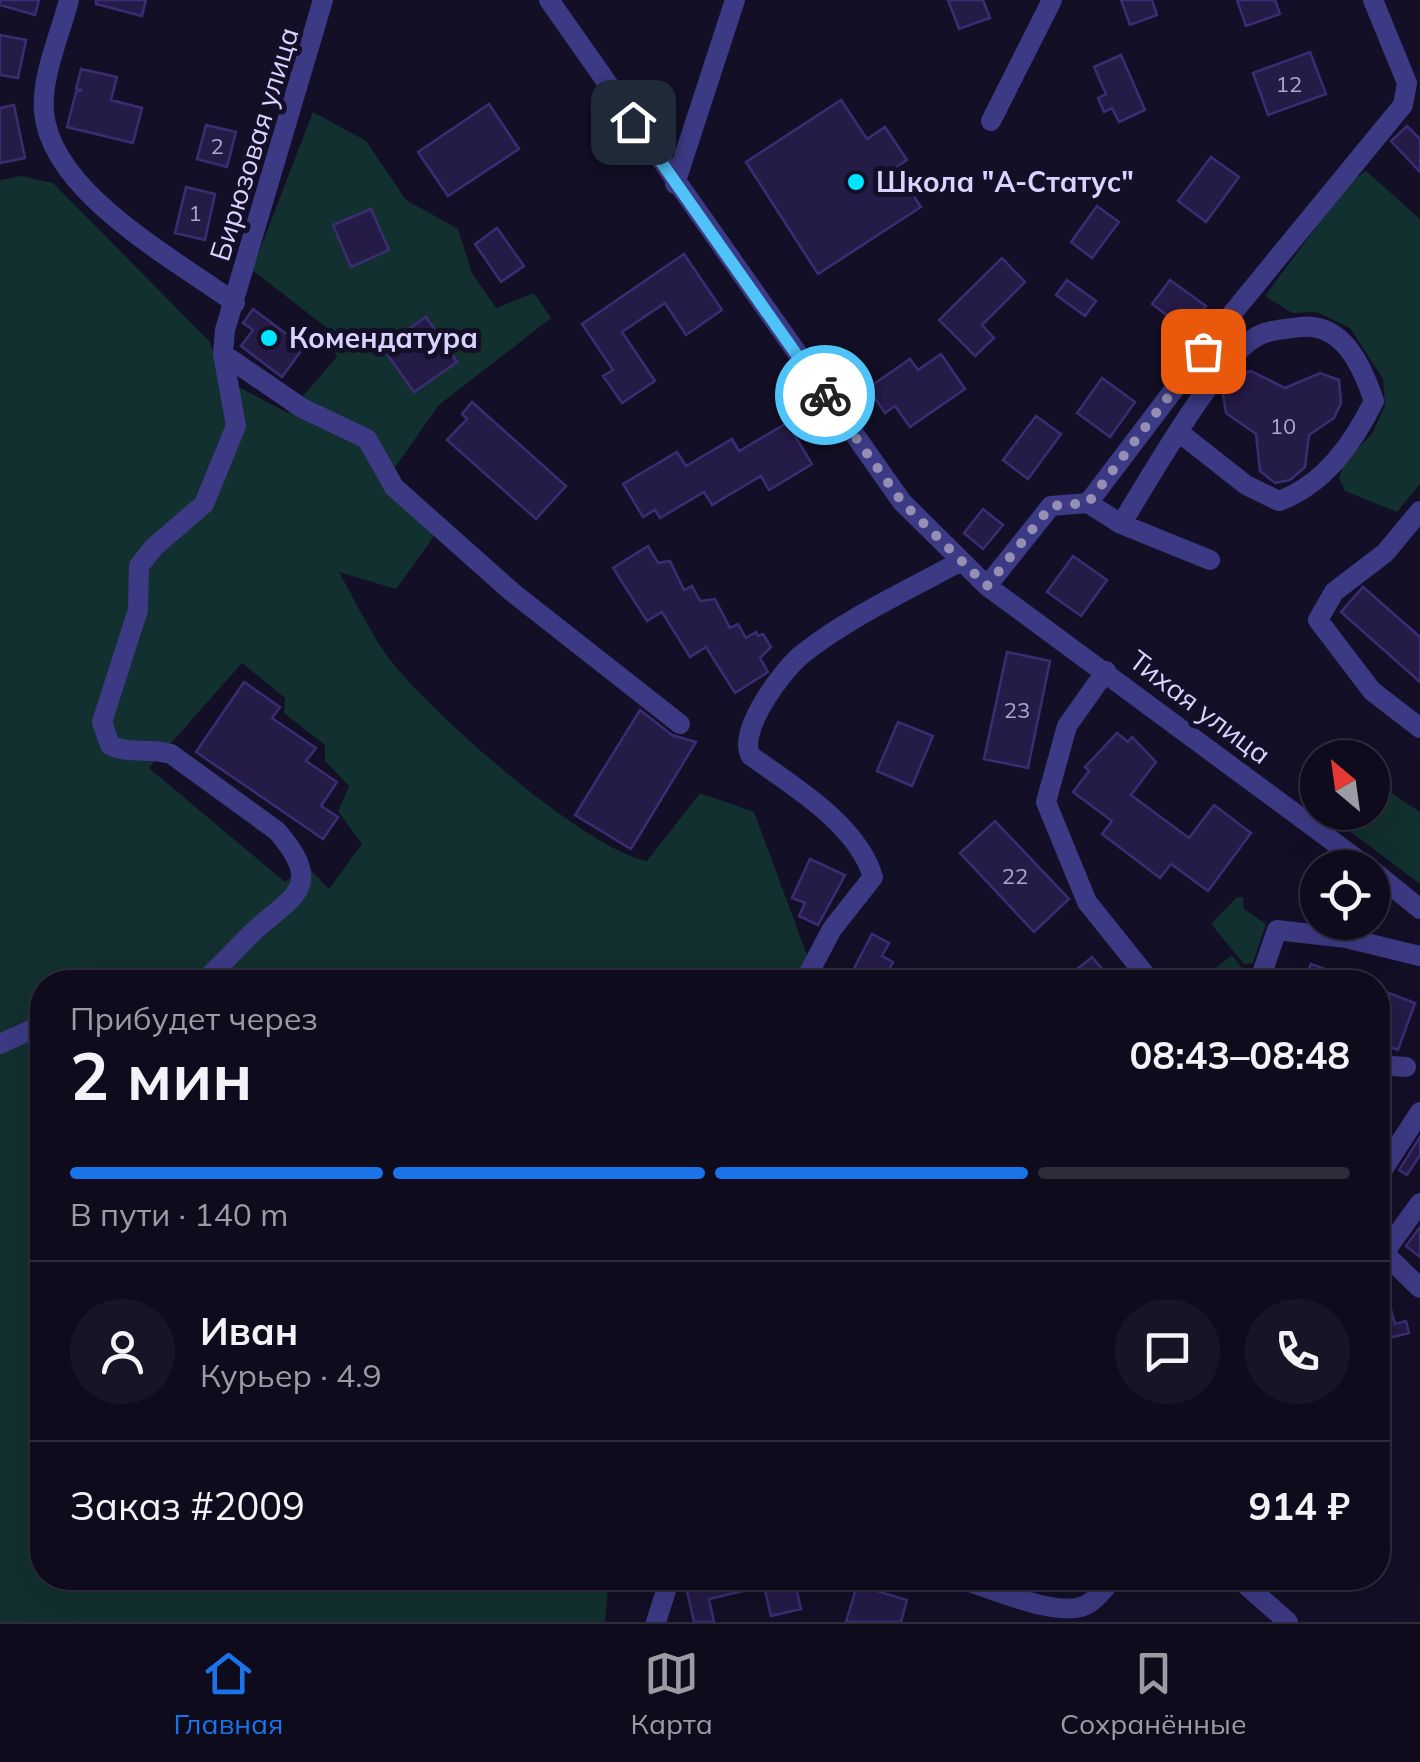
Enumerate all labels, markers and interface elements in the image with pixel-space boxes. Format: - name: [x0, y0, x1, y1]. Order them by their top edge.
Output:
- street label: Бирюзовая улица: [201, 23, 306, 265]
- house number: 12: [1276, 70, 1302, 98]
- pin: [591, 80, 676, 165]
- icon: home: [606, 95, 661, 150]
- house number: 2: [210, 132, 224, 160]
- place label: Школа "А-Статус": [876, 164, 1134, 199]
- marker: Школа "А-Статус": [845, 171, 867, 193]
- house number: 1: [188, 199, 202, 227]
- pin: [1161, 309, 1246, 394]
- place label: Комендатура: [289, 320, 478, 355]
- icon: bag: [1176, 324, 1231, 379]
- marker: Комендатура: [258, 327, 280, 349]
- courier: [775, 345, 875, 445]
- icon: bike: [798, 368, 853, 423]
- house number: 10: [1270, 412, 1296, 440]
- street label: Тихая улица: [1123, 642, 1278, 771]
- house number: 23: [1004, 696, 1030, 724]
- north arrow: [1300, 740, 1390, 830]
- map controls: [1300, 740, 1390, 940]
- button: locate: [1300, 850, 1390, 940]
- house number: 22: [1002, 862, 1028, 890]
- text: Прибудет через: [70, 998, 318, 1038]
- text: 08:43–08:48: [1130, 1031, 1350, 1079]
- text: 2 мин: [70, 1035, 252, 1116]
- text: В пути · 140 m: [70, 1194, 288, 1234]
- button: person: [70, 1299, 175, 1404]
- button: chat: [1115, 1299, 1220, 1404]
- button: phone: [1245, 1299, 1350, 1404]
- text: Иван: [200, 1307, 298, 1355]
- text: Курьер · 4.9: [200, 1355, 382, 1395]
- text: Заказ #2009: [70, 1482, 305, 1530]
- text: 914 ₽: [1248, 1482, 1350, 1530]
- tab: Главная: [174, 1646, 283, 1741]
- tab: Карта: [631, 1646, 713, 1741]
- tab: Сохранённые: [1060, 1646, 1246, 1741]

